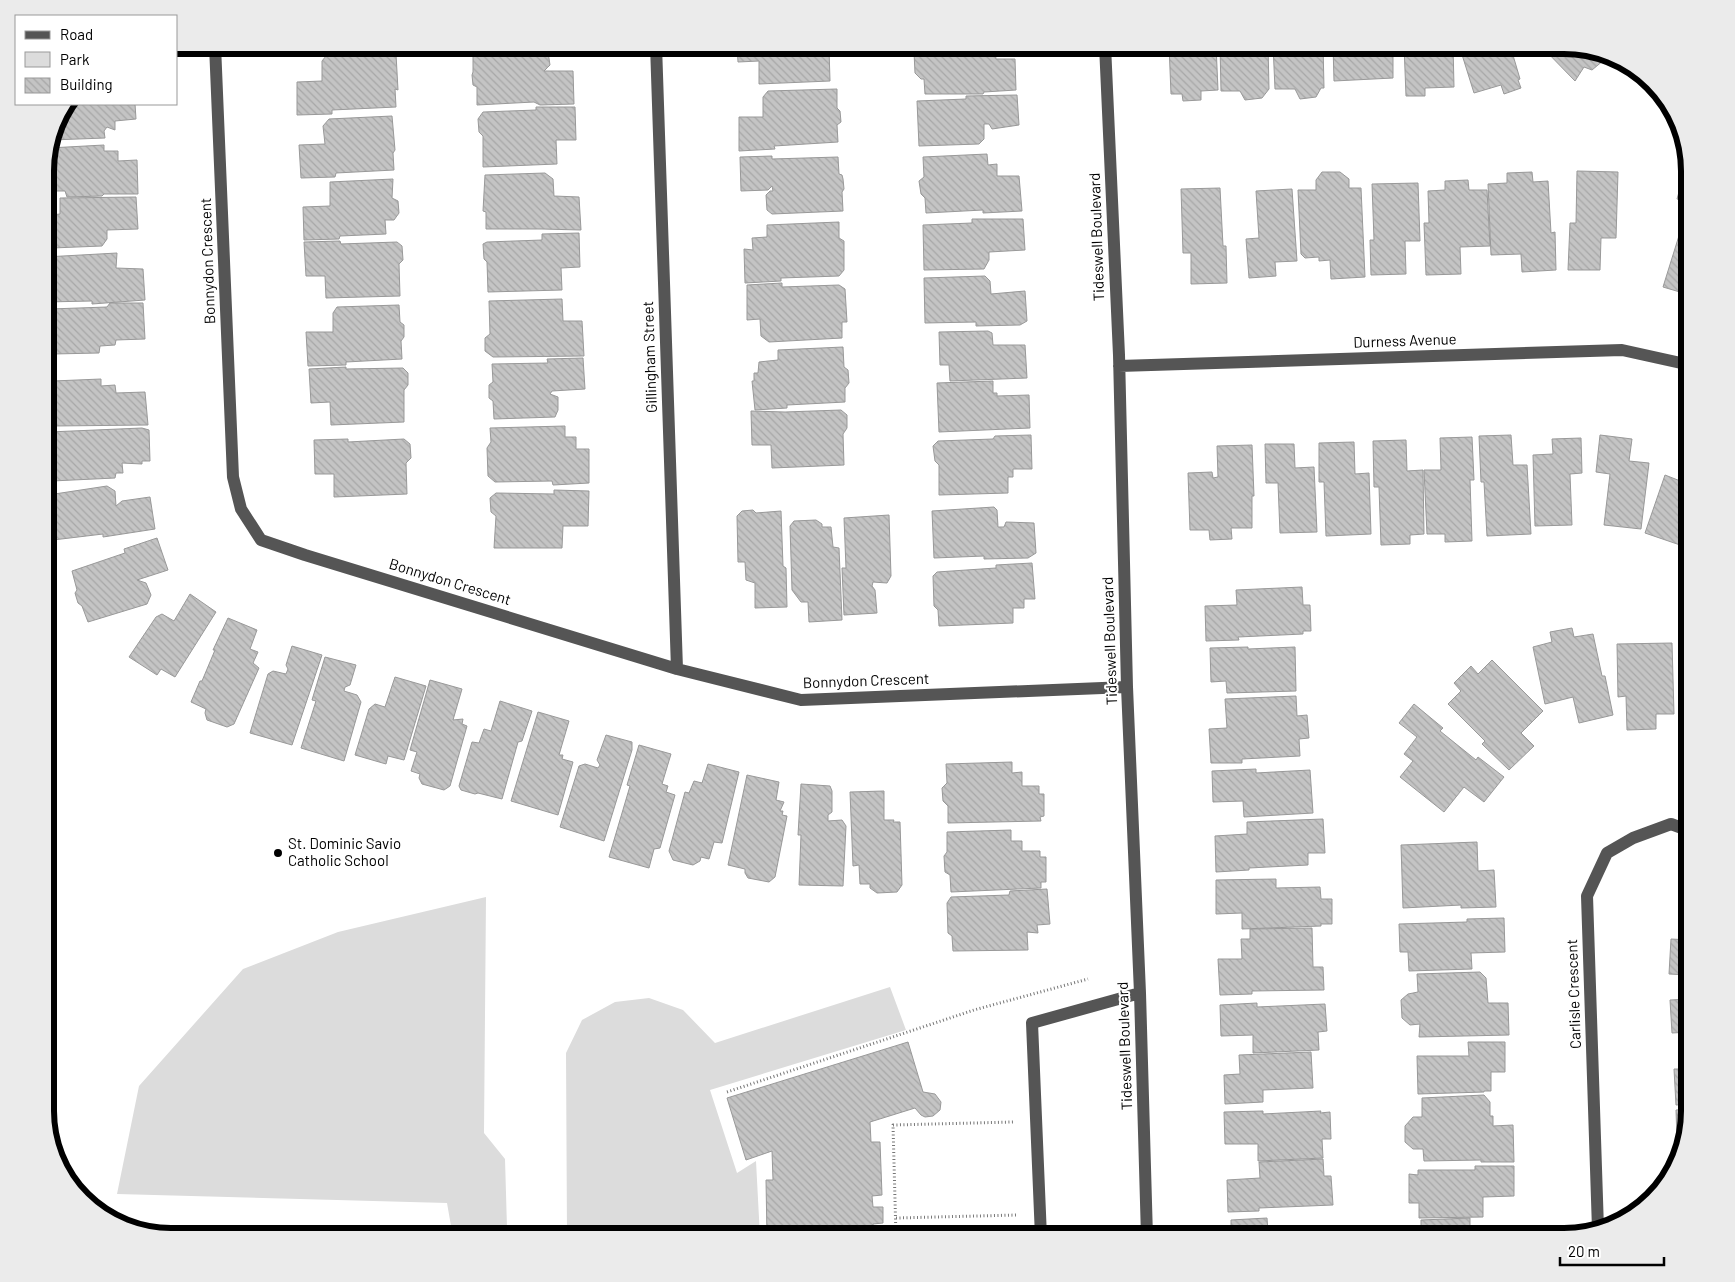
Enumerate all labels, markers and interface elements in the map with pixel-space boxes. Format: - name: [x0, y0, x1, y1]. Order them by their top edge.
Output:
- legend: [15, 15, 178, 105]
- text: Road: [60, 25, 93, 43]
- text: Park: [60, 50, 90, 68]
- text: Building: [60, 75, 113, 93]
- street label: Tideswell Boulevard: [1085, 173, 1107, 302]
- street label: Bonnydon Crescent: [196, 197, 218, 325]
- street label: Gillingham Street: [638, 301, 660, 413]
- street label: Durness Avenue: [1353, 329, 1457, 351]
- street label: Bonnydon Crescent: [387, 554, 513, 608]
- street label: Tideswell Boulevard: [1098, 577, 1120, 706]
- street label: Bonnydon Crescent: [802, 669, 930, 691]
- place label: St. Dominic Savio Catholic School: [288, 834, 401, 869]
- marker: St. Dominic Savio Catholic School: [272, 847, 284, 859]
- street label: Carlisle Crescent: [1562, 939, 1584, 1049]
- street label: Tideswell Boulevard: [1113, 982, 1135, 1111]
- scale bar: [1560, 1234, 1664, 1266]
- text: 20 m: [1568, 1242, 1600, 1260]

